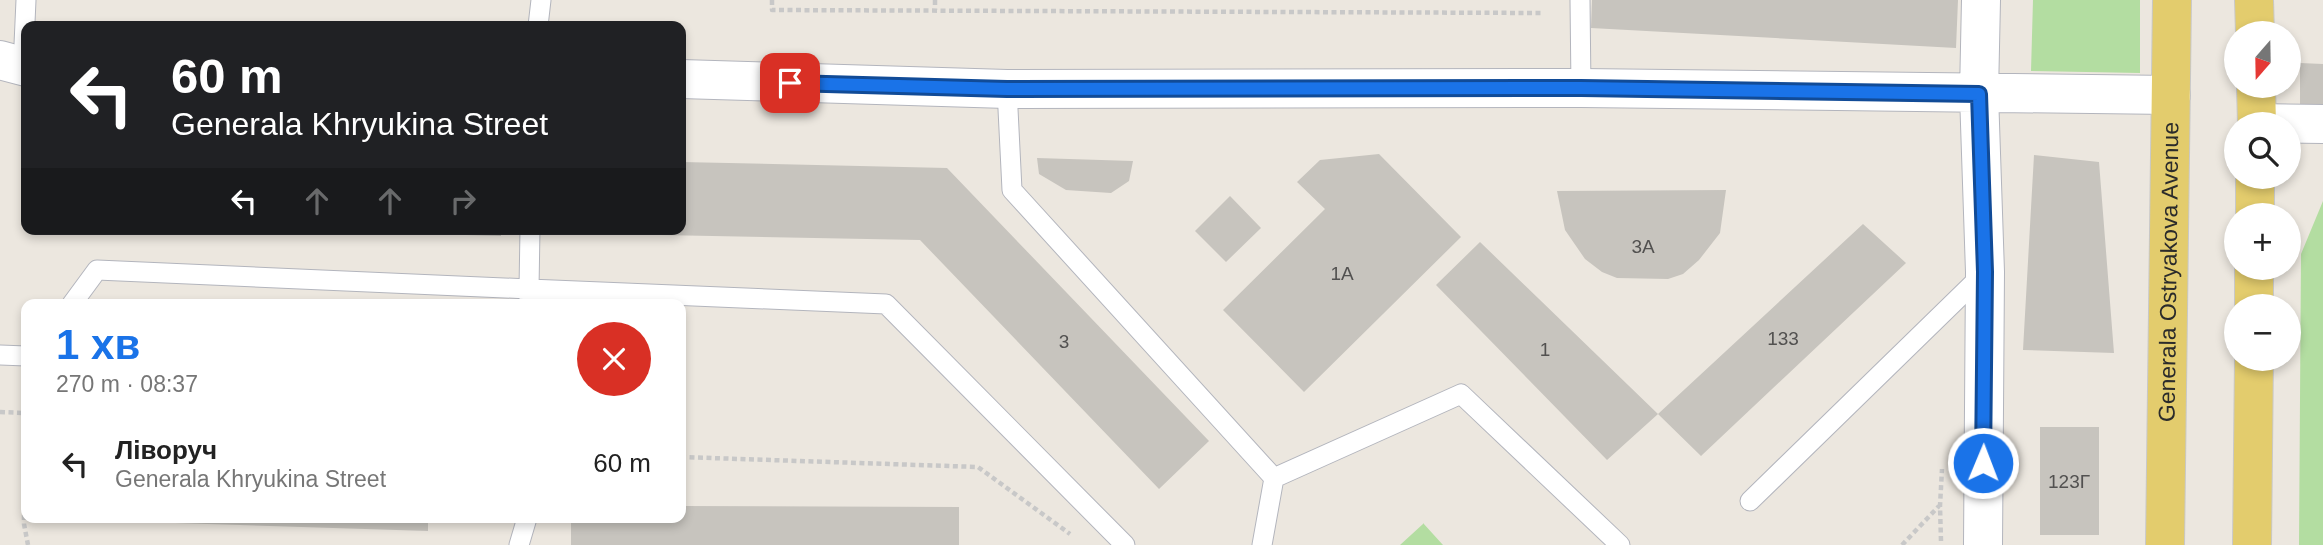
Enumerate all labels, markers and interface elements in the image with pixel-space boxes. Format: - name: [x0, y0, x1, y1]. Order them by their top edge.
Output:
- north arrow: [2224, 21, 2301, 98]
- map controls: [2224, 21, 2301, 371]
- icon: left: [56, 49, 147, 140]
- text: 60 m: [171, 49, 283, 103]
- pin: [760, 53, 820, 113]
- icon: arrive: [771, 64, 809, 102]
- text: Generala Khryukina Street: [171, 106, 548, 142]
- button: search: [2224, 112, 2301, 189]
- street label: Generala Ostryakova Avenue: [2154, 122, 2183, 422]
- icon: left: [225, 182, 263, 220]
- icon: ahead: [298, 182, 336, 220]
- icon: ahead: [371, 182, 409, 220]
- icon: right: [444, 182, 482, 220]
- button: +: [2224, 203, 2301, 280]
- house number: 3А: [1631, 236, 1655, 257]
- house number: 1А: [1330, 263, 1354, 284]
- button: −: [2224, 294, 2301, 371]
- text: 1 хв: [56, 321, 140, 368]
- button: close: [577, 322, 651, 396]
- house number: 133: [1767, 328, 1799, 349]
- house number: 3: [1059, 331, 1069, 352]
- house number: 1: [1540, 339, 1550, 360]
- text: 270 m · 08:37: [56, 371, 198, 397]
- position arrow: [1946, 426, 2020, 500]
- text: Ліворуч: [115, 435, 217, 465]
- icon: left: [56, 445, 94, 483]
- text: 60 m: [593, 448, 651, 478]
- text: Generala Khryukina Street: [115, 466, 386, 492]
- house number: 123Г: [2048, 471, 2090, 492]

